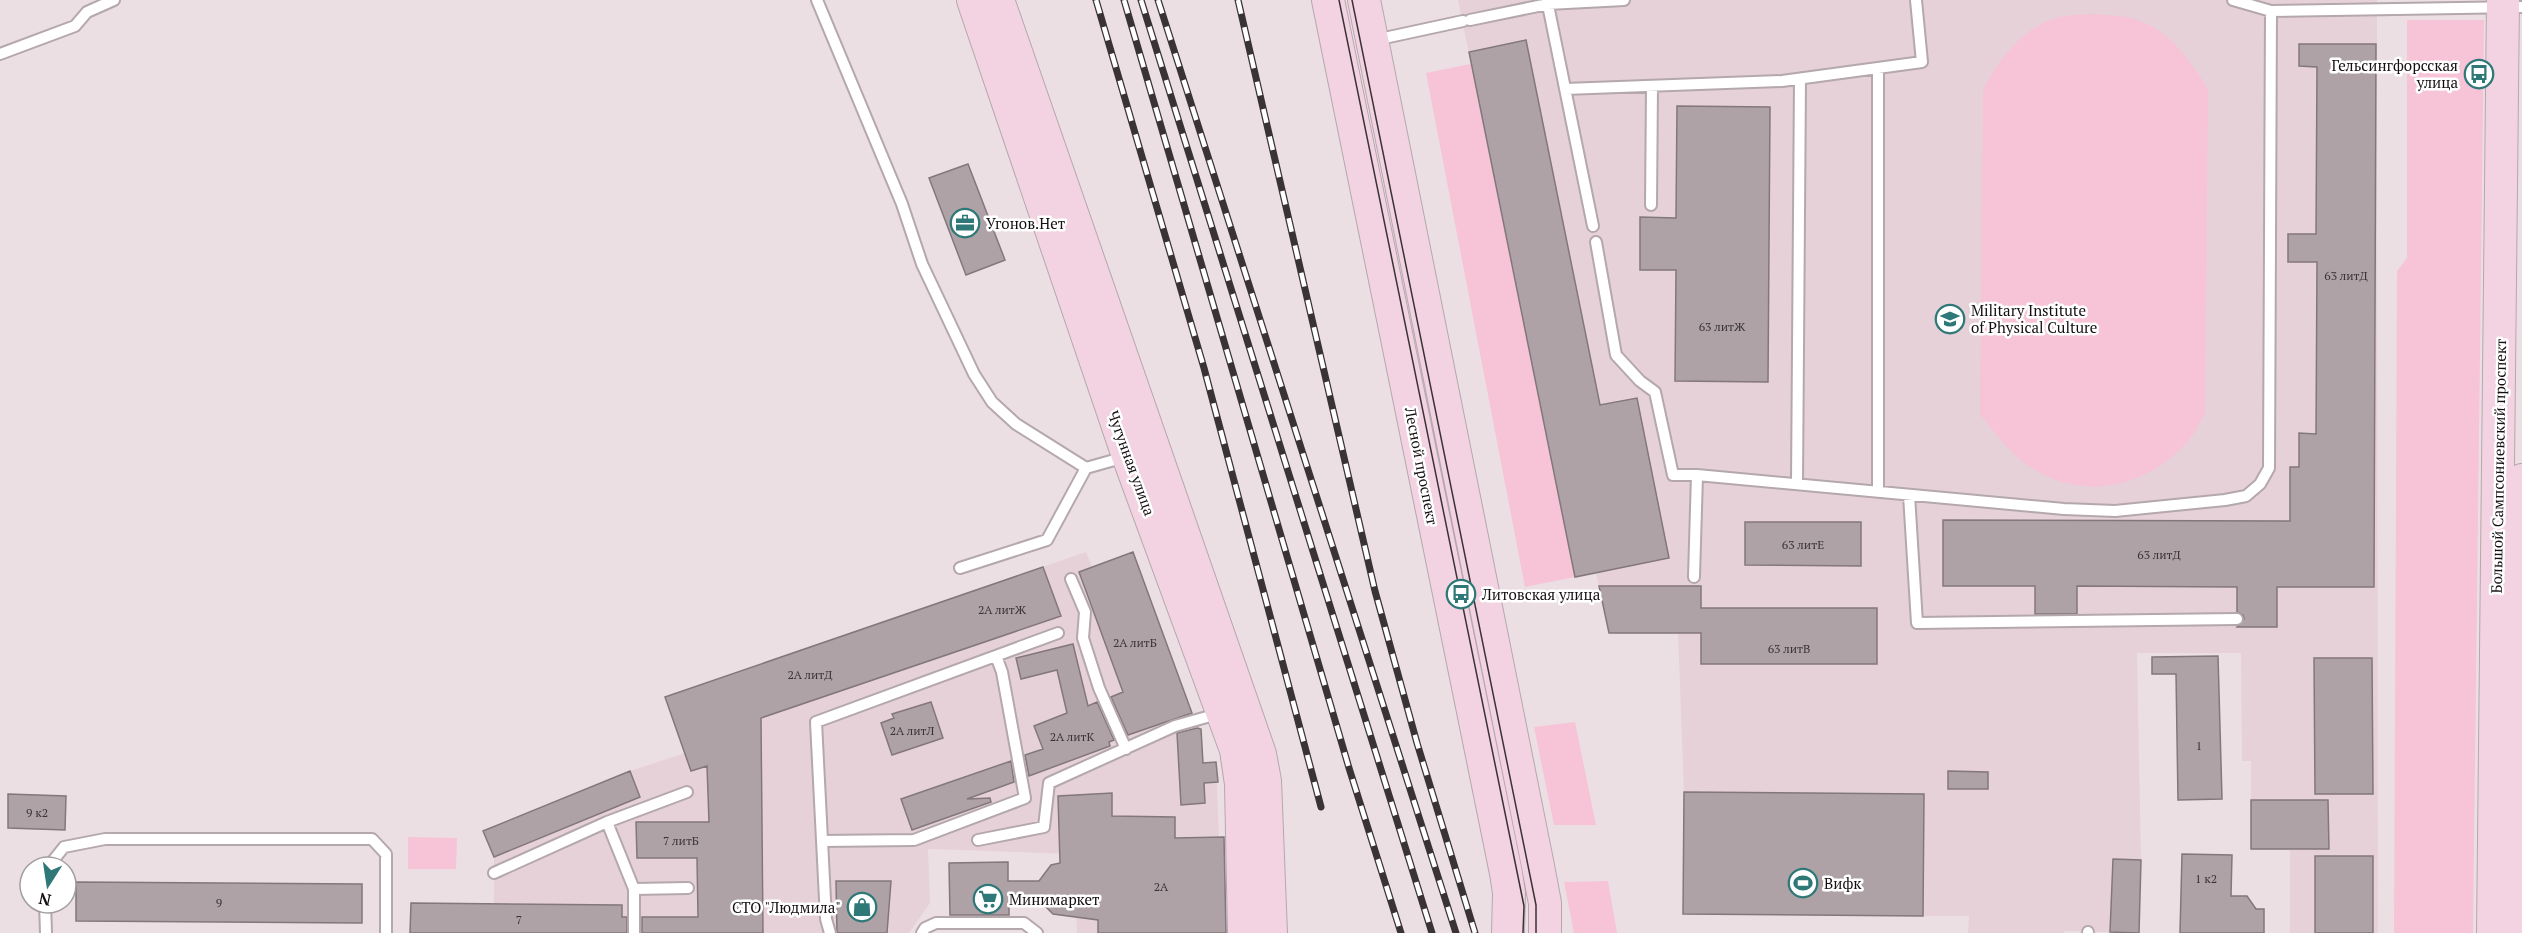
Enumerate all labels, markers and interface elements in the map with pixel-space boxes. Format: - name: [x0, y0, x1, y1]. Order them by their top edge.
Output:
- place label: Гельсингфорсская улица: [2331, 55, 2458, 92]
- bus stop icon: Гельсингфорсская улица: [2463, 58, 2495, 90]
- office icon: Угонов.Нет: [949, 207, 981, 239]
- place label: Угонов.Нет: [986, 213, 1066, 233]
- house number: 63 литД: [2324, 268, 2369, 283]
- place label: Military Institute of Physical Culture: [1971, 300, 2097, 337]
- school or university icon: Military Institute of Physical Culture: [1934, 303, 1966, 335]
- house number: 63 литЖ: [1699, 319, 1746, 334]
- street label: Большой Сампсониевский проспект: [2486, 338, 2510, 594]
- street label: Лесной проспект: [1401, 404, 1443, 527]
- street label: Чугунная улица: [1104, 408, 1160, 519]
- house number: 63 литЕ: [1782, 537, 1824, 552]
- house number: 63 литД: [2137, 547, 2182, 562]
- bus stop icon: Литовская улица: [1445, 578, 1477, 610]
- place label: Литовская улица: [1481, 584, 1601, 604]
- house number: 2А литЖ: [978, 602, 1027, 617]
- house number: 2А литБ: [1113, 635, 1157, 650]
- house number: 63 литВ: [1768, 641, 1810, 656]
- house number: 2А литД: [787, 667, 833, 682]
- house number: 2А литЛ: [890, 723, 934, 738]
- house number: 2А литК: [1050, 729, 1095, 744]
- house number: 1: [2196, 738, 2202, 753]
- house number: 9 к2: [26, 805, 48, 820]
- house number: 7 литБ: [663, 833, 699, 848]
- north arrow: [18, 855, 78, 915]
- sports icon: Вифк: [1787, 867, 1819, 899]
- house number: 1 к2: [2195, 871, 2217, 886]
- place label: Вифк: [1824, 873, 1862, 893]
- house number: 2А: [1154, 879, 1169, 894]
- supermarket icon: Минимаркет: [972, 883, 1004, 915]
- text: N: [37, 888, 53, 912]
- place label: Минимаркет: [1009, 889, 1100, 909]
- shop icon: СТО "Людмила": [846, 891, 878, 923]
- house number: 9: [216, 895, 222, 910]
- place label: СТО "Людмила": [732, 897, 841, 917]
- house number: 7: [516, 912, 522, 927]

